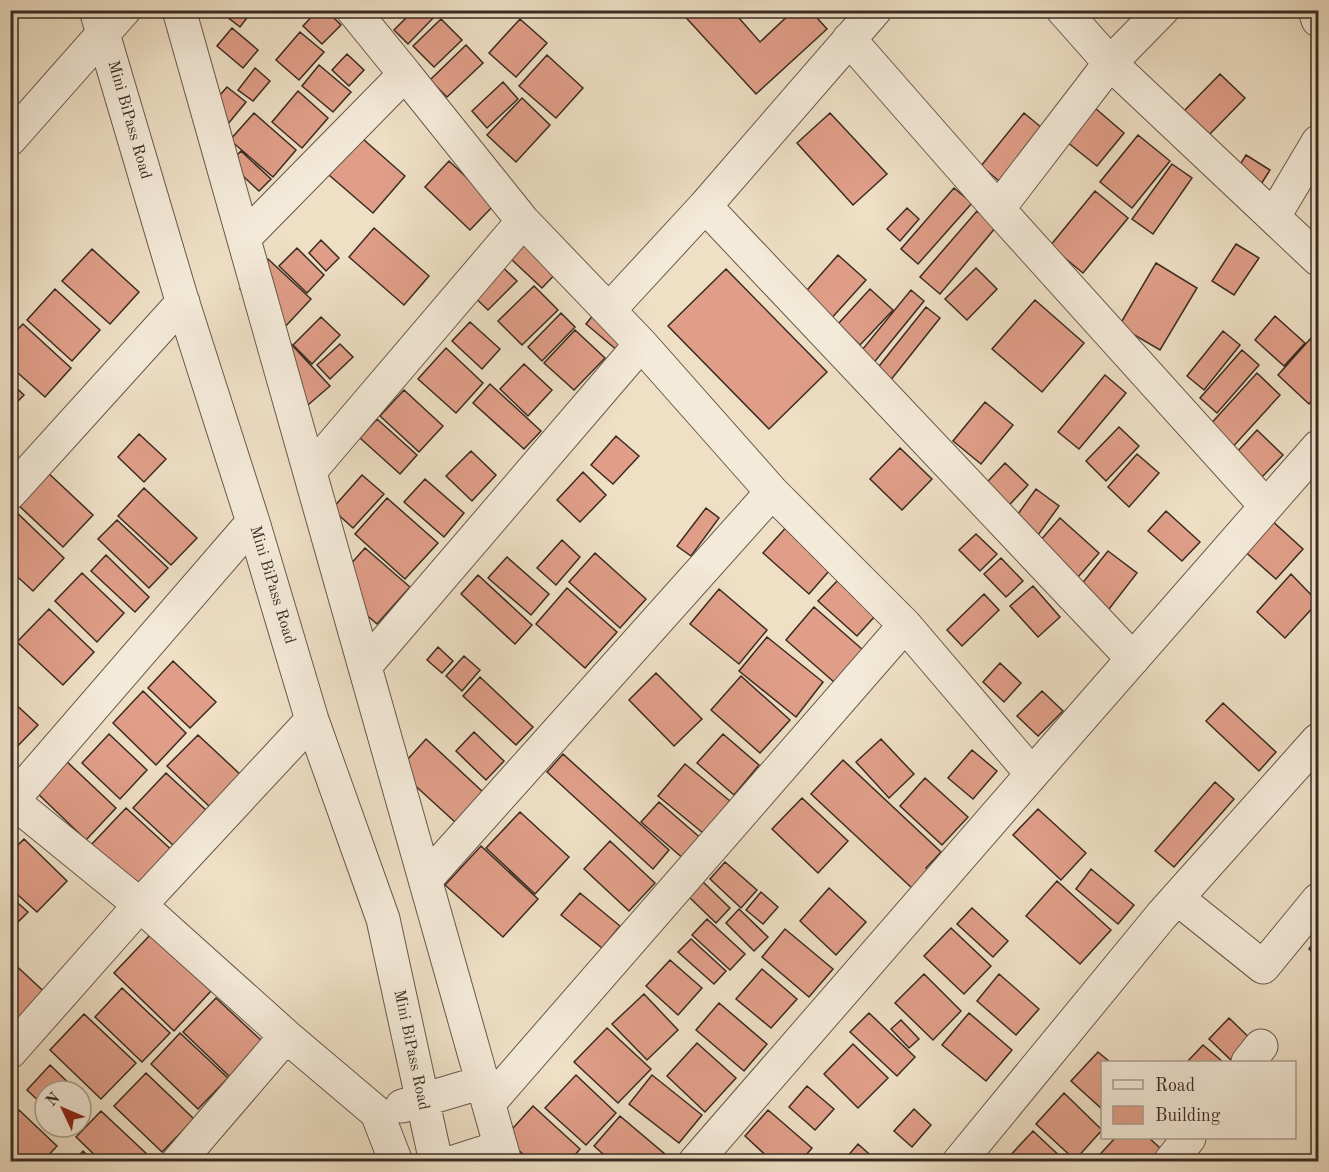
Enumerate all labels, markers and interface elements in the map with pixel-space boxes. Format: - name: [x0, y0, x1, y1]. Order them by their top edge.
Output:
- street label: Mini BiPass Road: [104, 59, 154, 181]
- street label: Mini BiPass Road: [246, 524, 298, 646]
- street label: Mini BiPass Road: [390, 988, 432, 1112]
- legend: [1101, 1061, 1296, 1139]
- text: Road: [1155, 1077, 1195, 1095]
- north arrow: [33, 1079, 93, 1139]
- text: N: [44, 1089, 64, 1110]
- text: Building: [1155, 1107, 1221, 1125]

